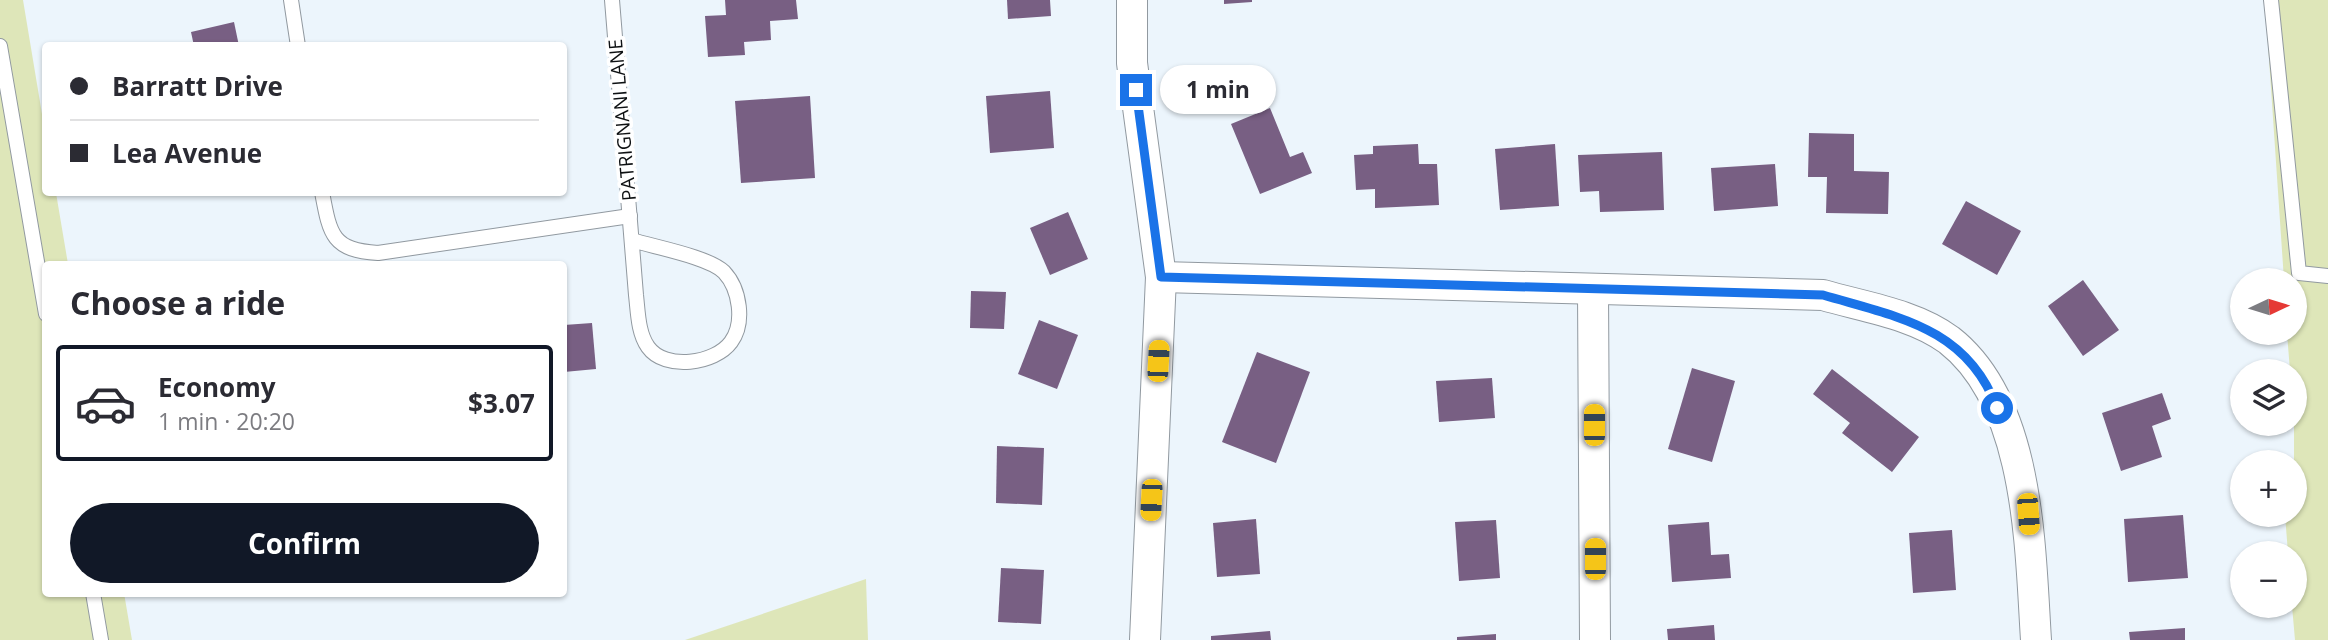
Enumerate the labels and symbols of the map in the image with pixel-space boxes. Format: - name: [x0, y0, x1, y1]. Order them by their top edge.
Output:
- street label: PATRIGNANI LANE: [602, 38, 642, 202]
- callout: 1 min: [1160, 66, 1276, 114]
- route end: [1120, 74, 1152, 106]
- north arrow: [2230, 268, 2306, 345]
- car: [1147, 339, 1170, 383]
- route start: [1981, 392, 2013, 424]
- car: [1584, 404, 1605, 446]
- car: [1140, 478, 1163, 522]
- car: [2017, 492, 2040, 536]
- car: [1585, 538, 1606, 580]

